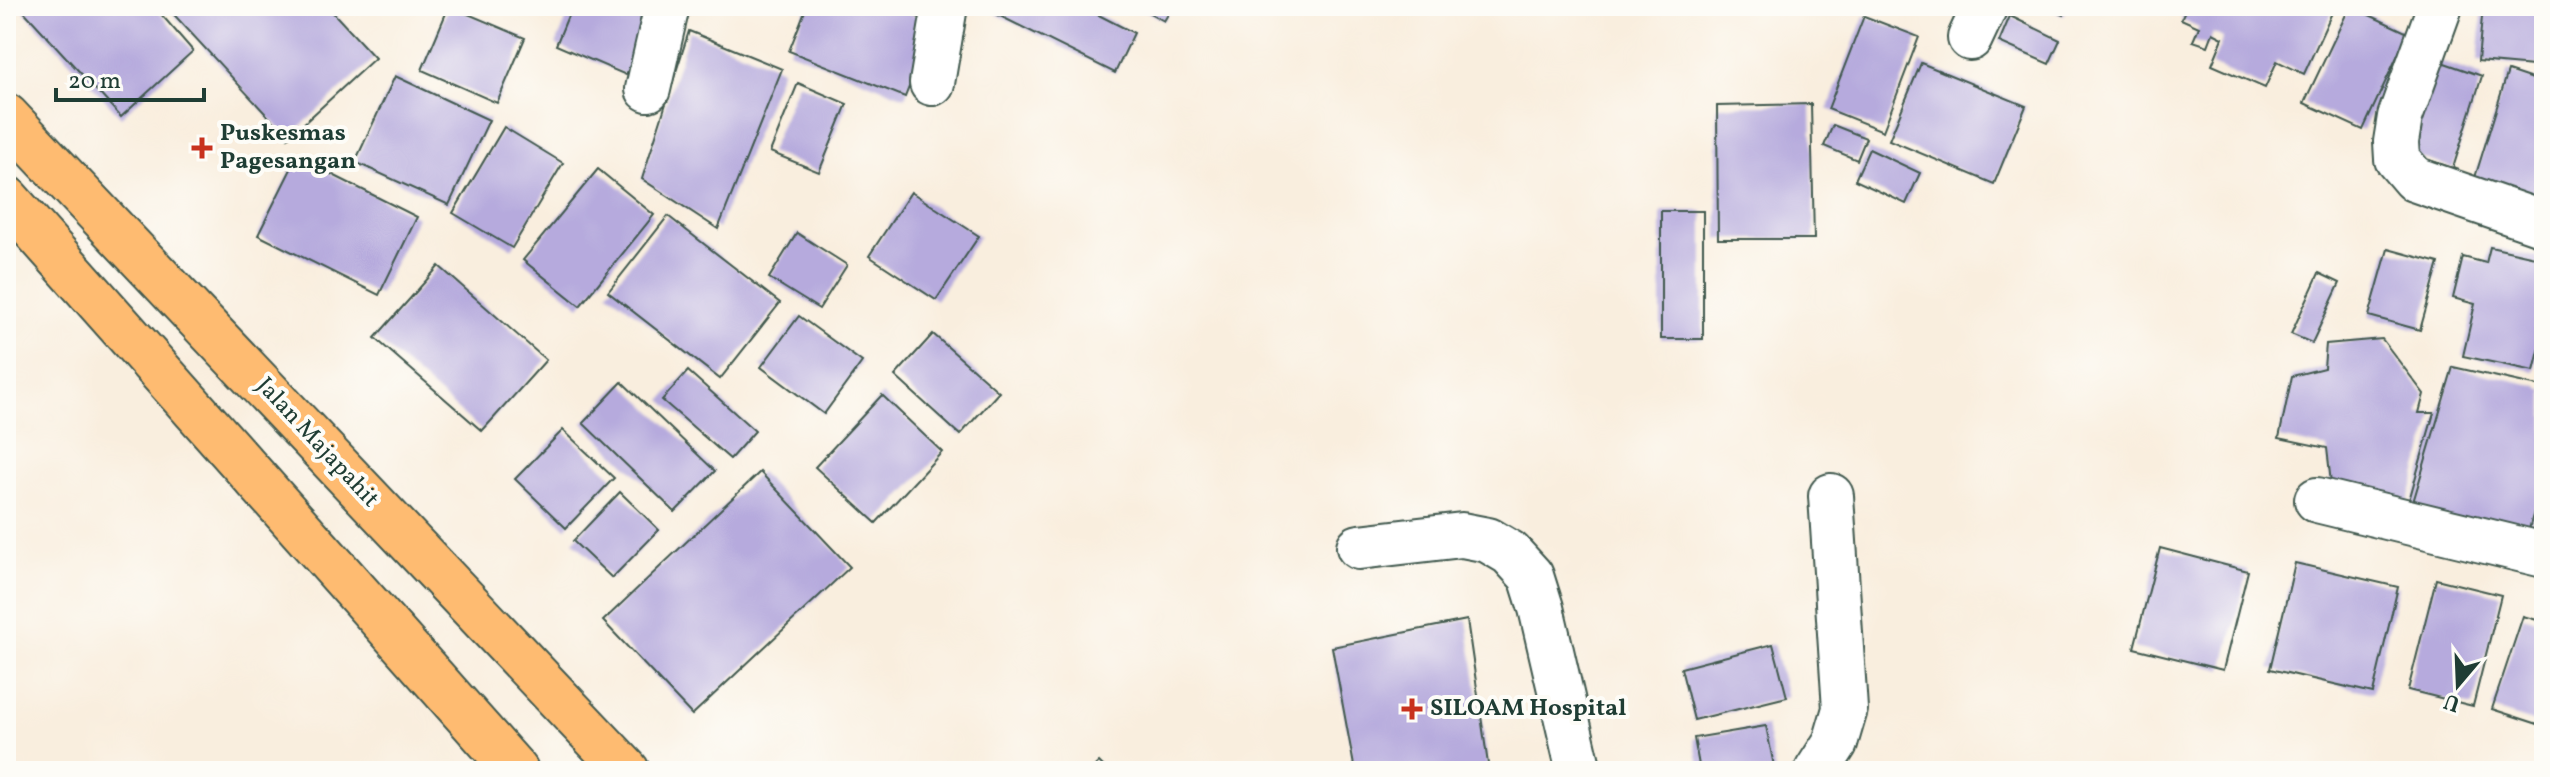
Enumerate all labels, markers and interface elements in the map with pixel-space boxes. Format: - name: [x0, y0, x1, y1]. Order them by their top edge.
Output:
- scale bar: [56, 52, 204, 102]
- text: 20 m: [68, 65, 121, 99]
- place label: Puskesmas Pagesangan: [220, 117, 356, 179]
- marker: Puskesmas Pagesangan: [191, 137, 213, 159]
- street label: Jalan Majapahit: [248, 370, 386, 516]
- north arrow: [2418, 645, 2498, 725]
- text: U: [2440, 684, 2464, 719]
- place label: SILOAM Hospital: [1430, 692, 1626, 726]
- marker: SILOAM Hospital: [1401, 698, 1423, 720]

